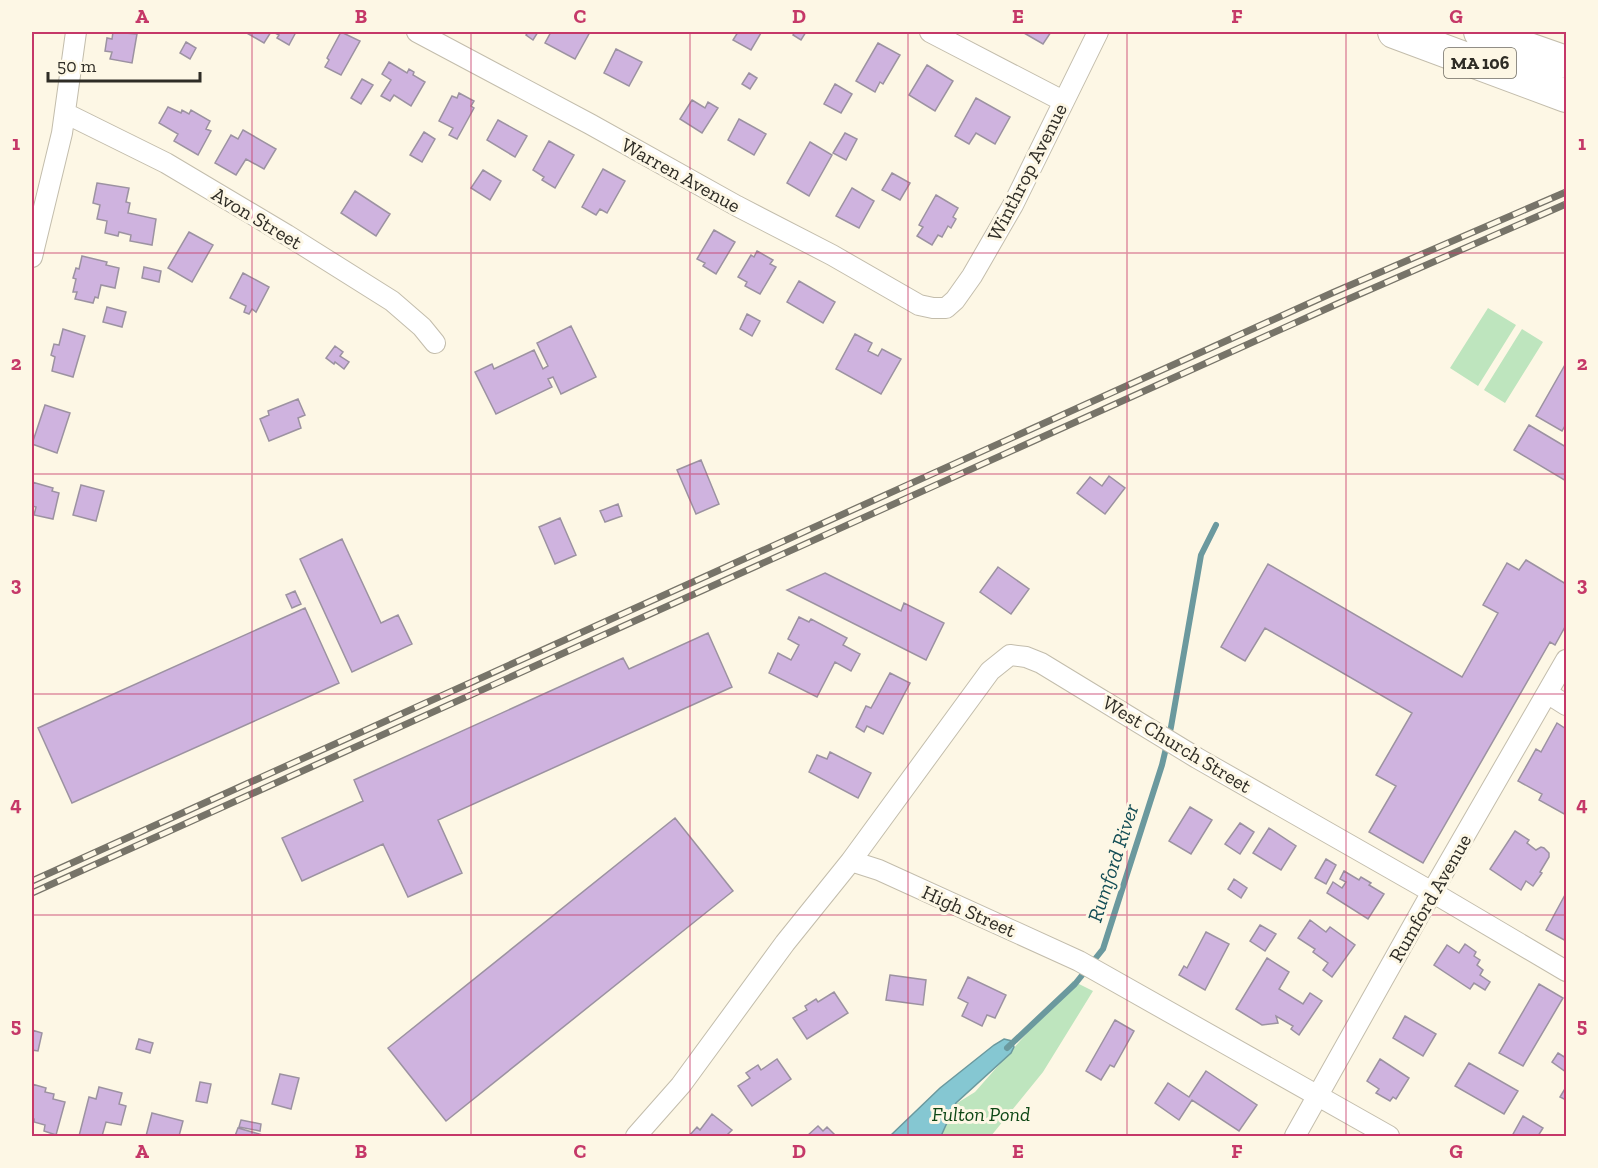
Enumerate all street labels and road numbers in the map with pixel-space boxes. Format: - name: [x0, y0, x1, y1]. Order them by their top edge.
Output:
- road number: MA 106: [1444, 48, 1516, 78]
- street label: Winthrop Avenue: [982, 99, 1072, 245]
- street label: Warren Avenue: [617, 132, 745, 218]
- street label: Avon Street: [208, 182, 307, 255]
- street label: West Church Street: [1098, 690, 1256, 798]
- street label: Rumford Avenue: [1384, 830, 1476, 966]
- street label: High Street: [918, 880, 1020, 943]

